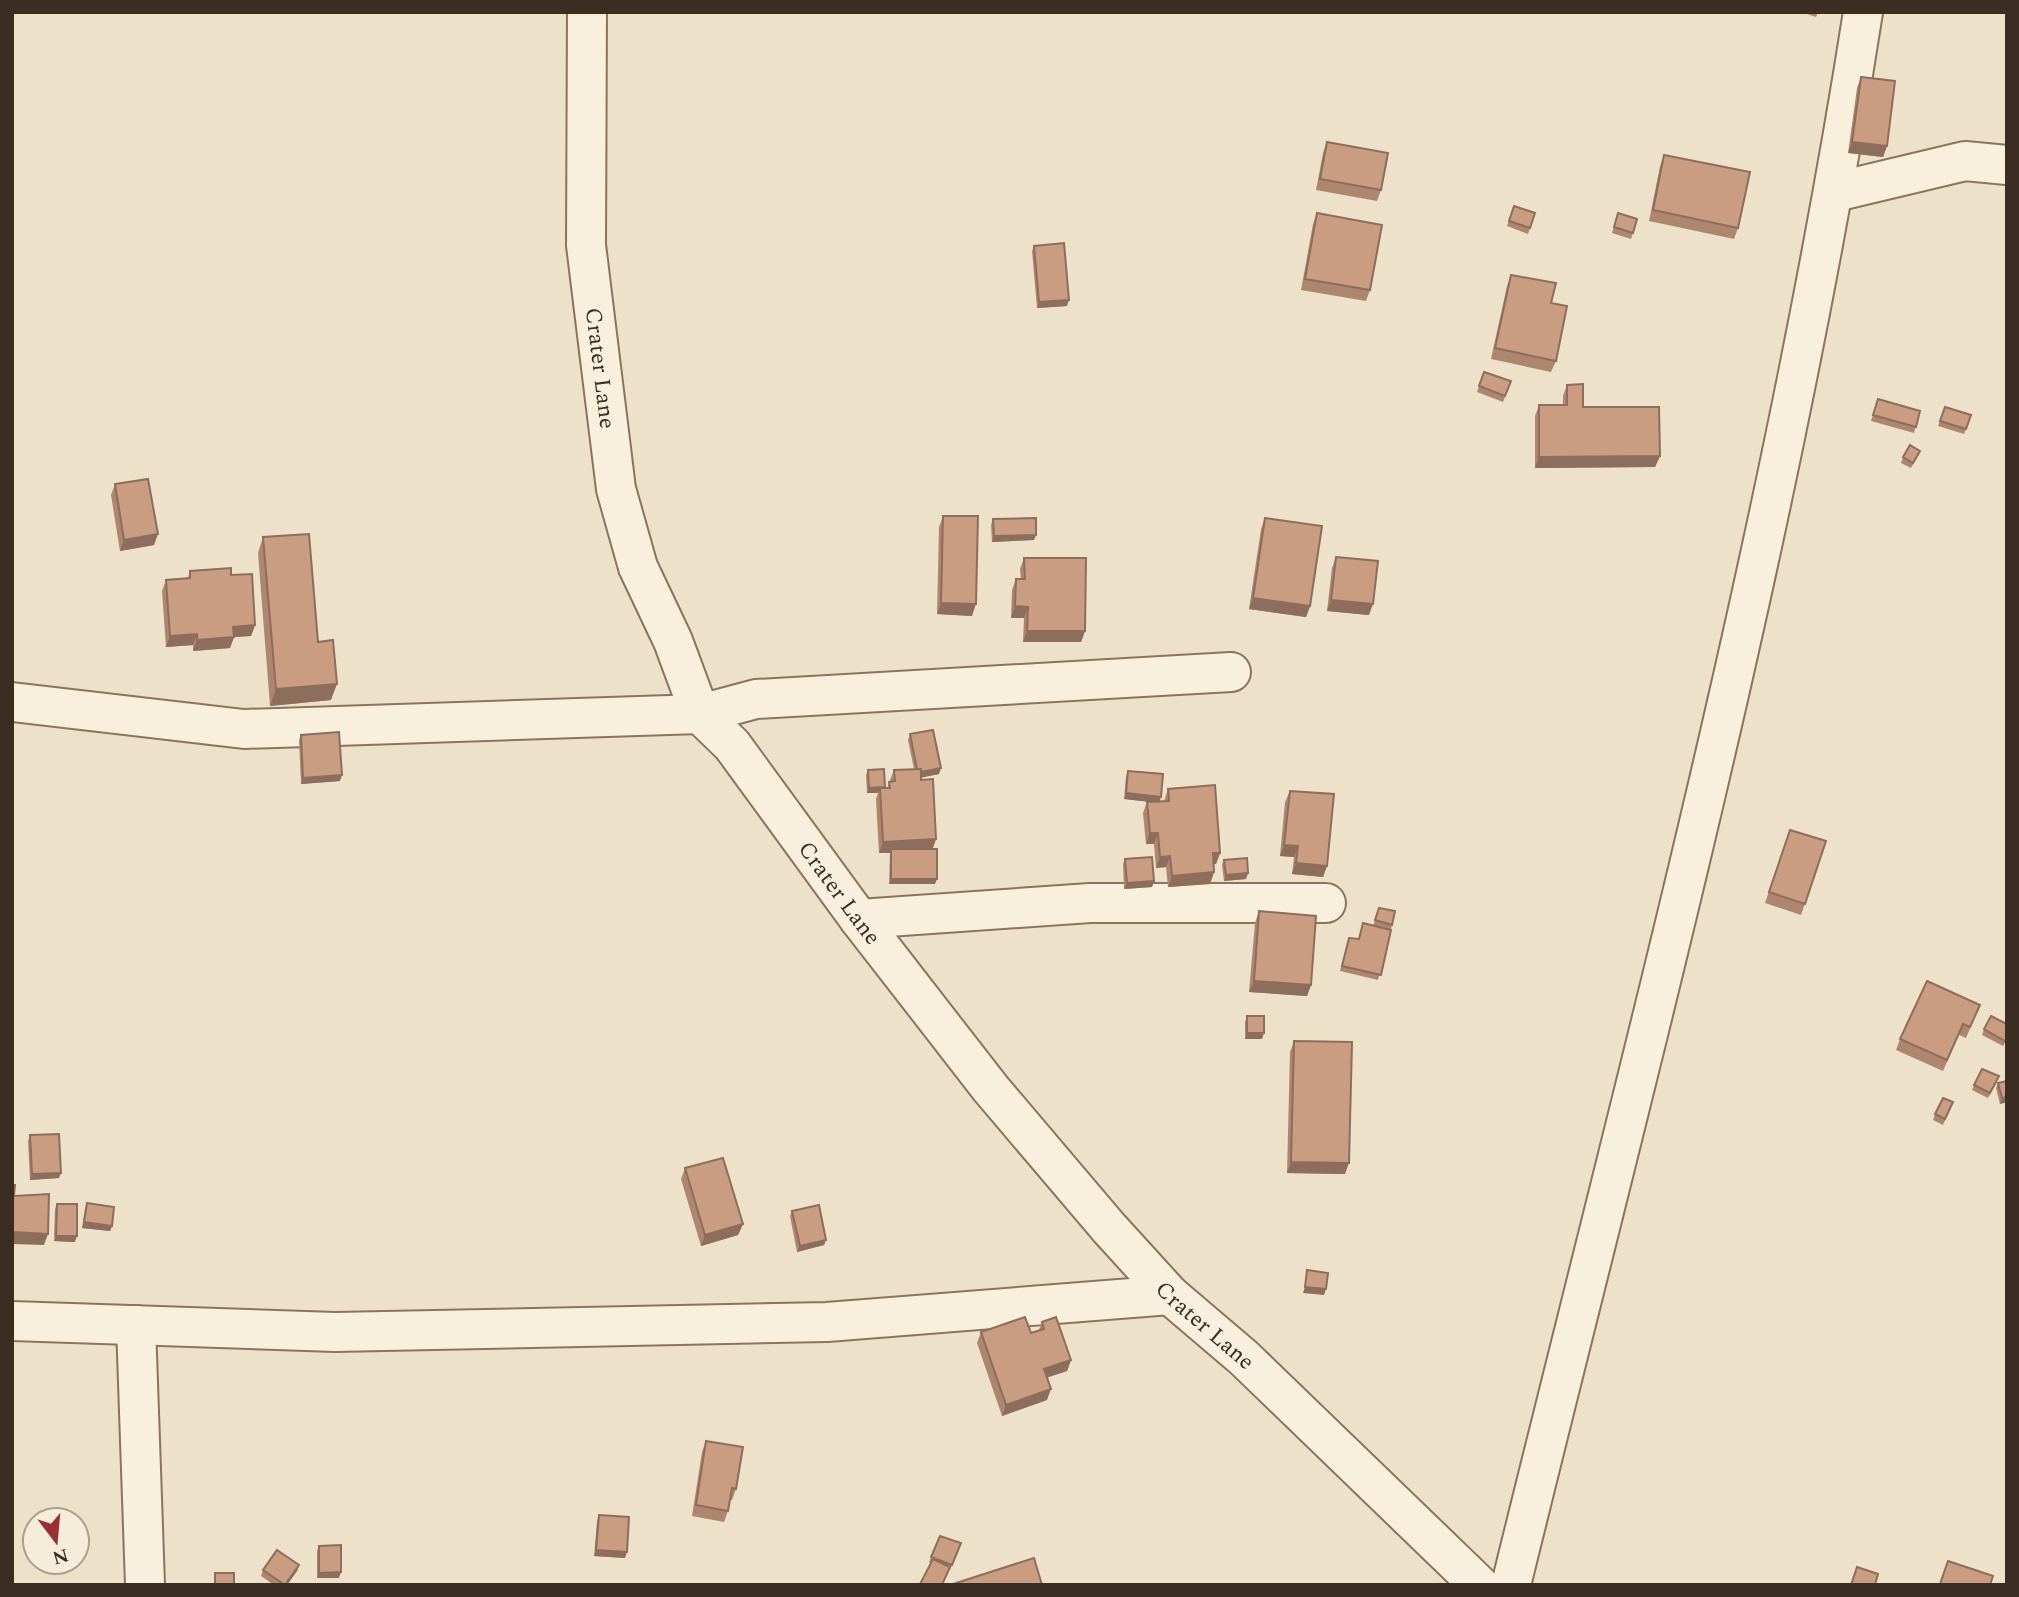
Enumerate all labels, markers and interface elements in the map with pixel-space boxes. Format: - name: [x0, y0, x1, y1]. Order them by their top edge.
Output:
- street label: Crater Lane: [575, 306, 624, 431]
- street label: Crater Lane: [789, 834, 889, 953]
- street label: Crater Lane: [1146, 1273, 1262, 1379]
- north arrow: [21, 1506, 91, 1576]
- text: N: [49, 1540, 72, 1572]

